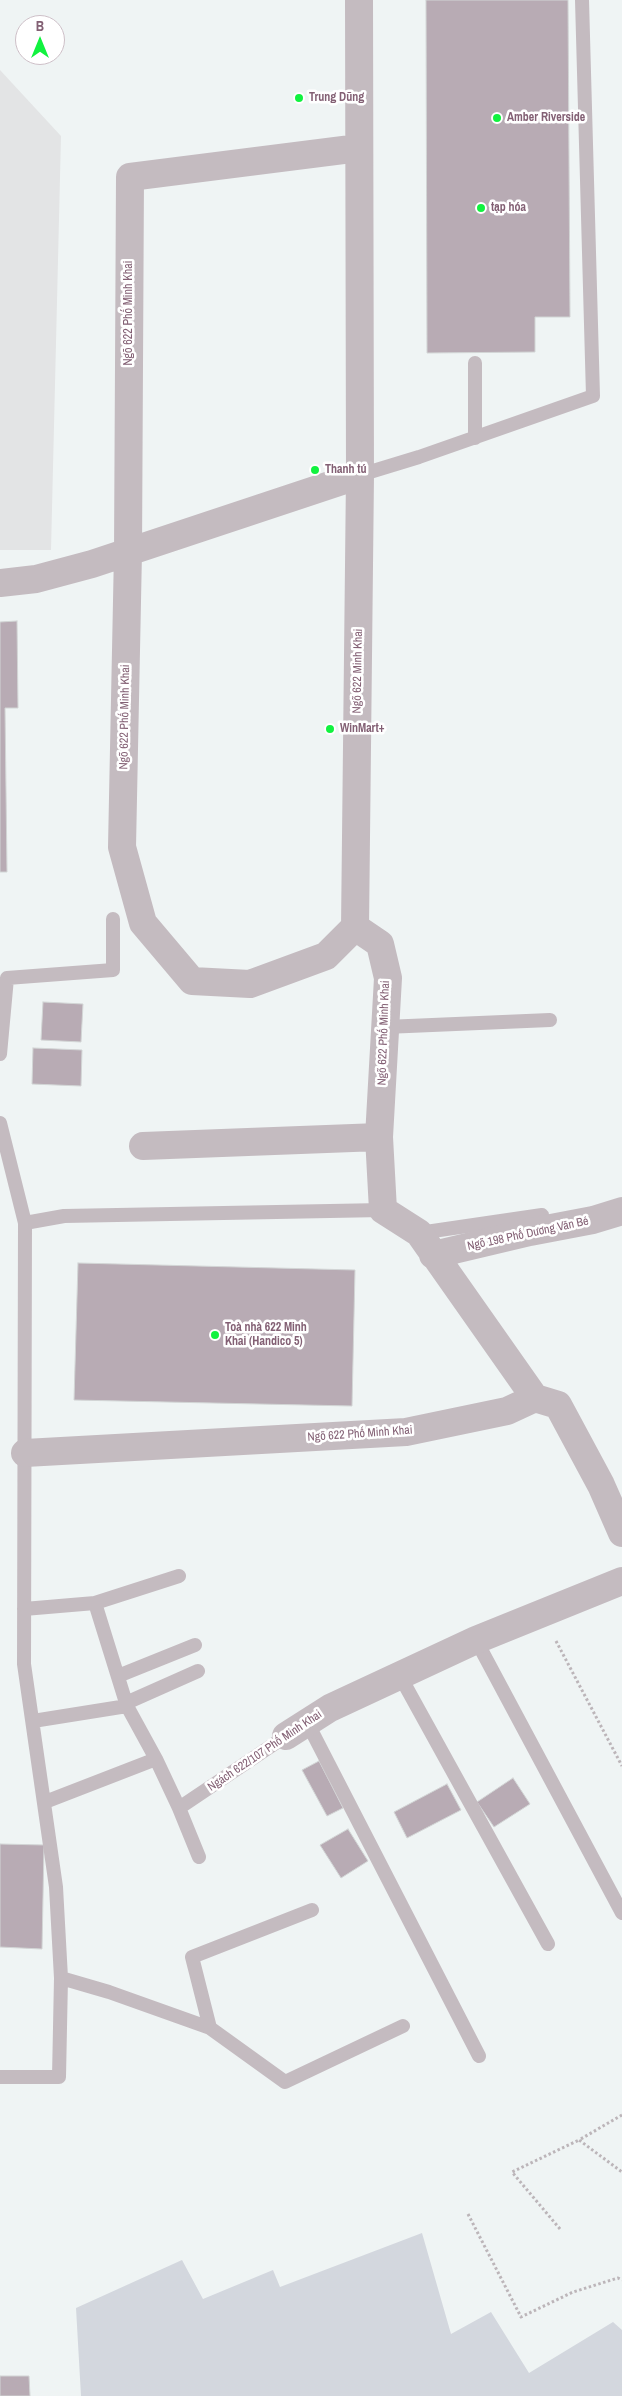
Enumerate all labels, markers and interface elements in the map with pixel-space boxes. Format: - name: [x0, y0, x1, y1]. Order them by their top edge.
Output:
- north arrow: [15, 15, 65, 65]
- text: B: [36, 17, 44, 35]
- place label: Trung Dũng: [309, 91, 364, 105]
- marker: Trung Dũng: [293, 92, 305, 104]
- place label: Amber Riverside: [507, 111, 585, 125]
- marker: Amber Riverside: [491, 112, 503, 124]
- place label: tạp hóa: [491, 201, 526, 215]
- marker: tạp hóa: [475, 202, 487, 214]
- street label: Ngõ 622 Phố Minh Khai: [122, 260, 136, 366]
- place label: Thanh tú: [325, 463, 367, 477]
- marker: Thanh tú: [309, 464, 321, 476]
- street label: Ngõ 622 Minh Khai: [350, 628, 366, 714]
- street label: Ngõ 622 Phố Minh Khai: [117, 664, 133, 770]
- place label: WinMart+: [340, 722, 384, 736]
- marker: WinMart+: [324, 723, 336, 735]
- street label: Ngõ 622 Phố Minh Khai: [375, 980, 393, 1086]
- street label: Ngõ 198 Phố Dương Văn Bé: [466, 1214, 590, 1254]
- place label: Toà nhà 622 Minh Khai (Handico 5): [225, 1321, 307, 1349]
- marker: Toà nhà 622 Minh Khai (Handico 5): [209, 1329, 221, 1341]
- street label: Ngõ 622 Phố Minh Khai: [307, 1423, 413, 1445]
- street label: Ngách 622/107 Phố Minh Khai: [205, 1707, 325, 1795]

